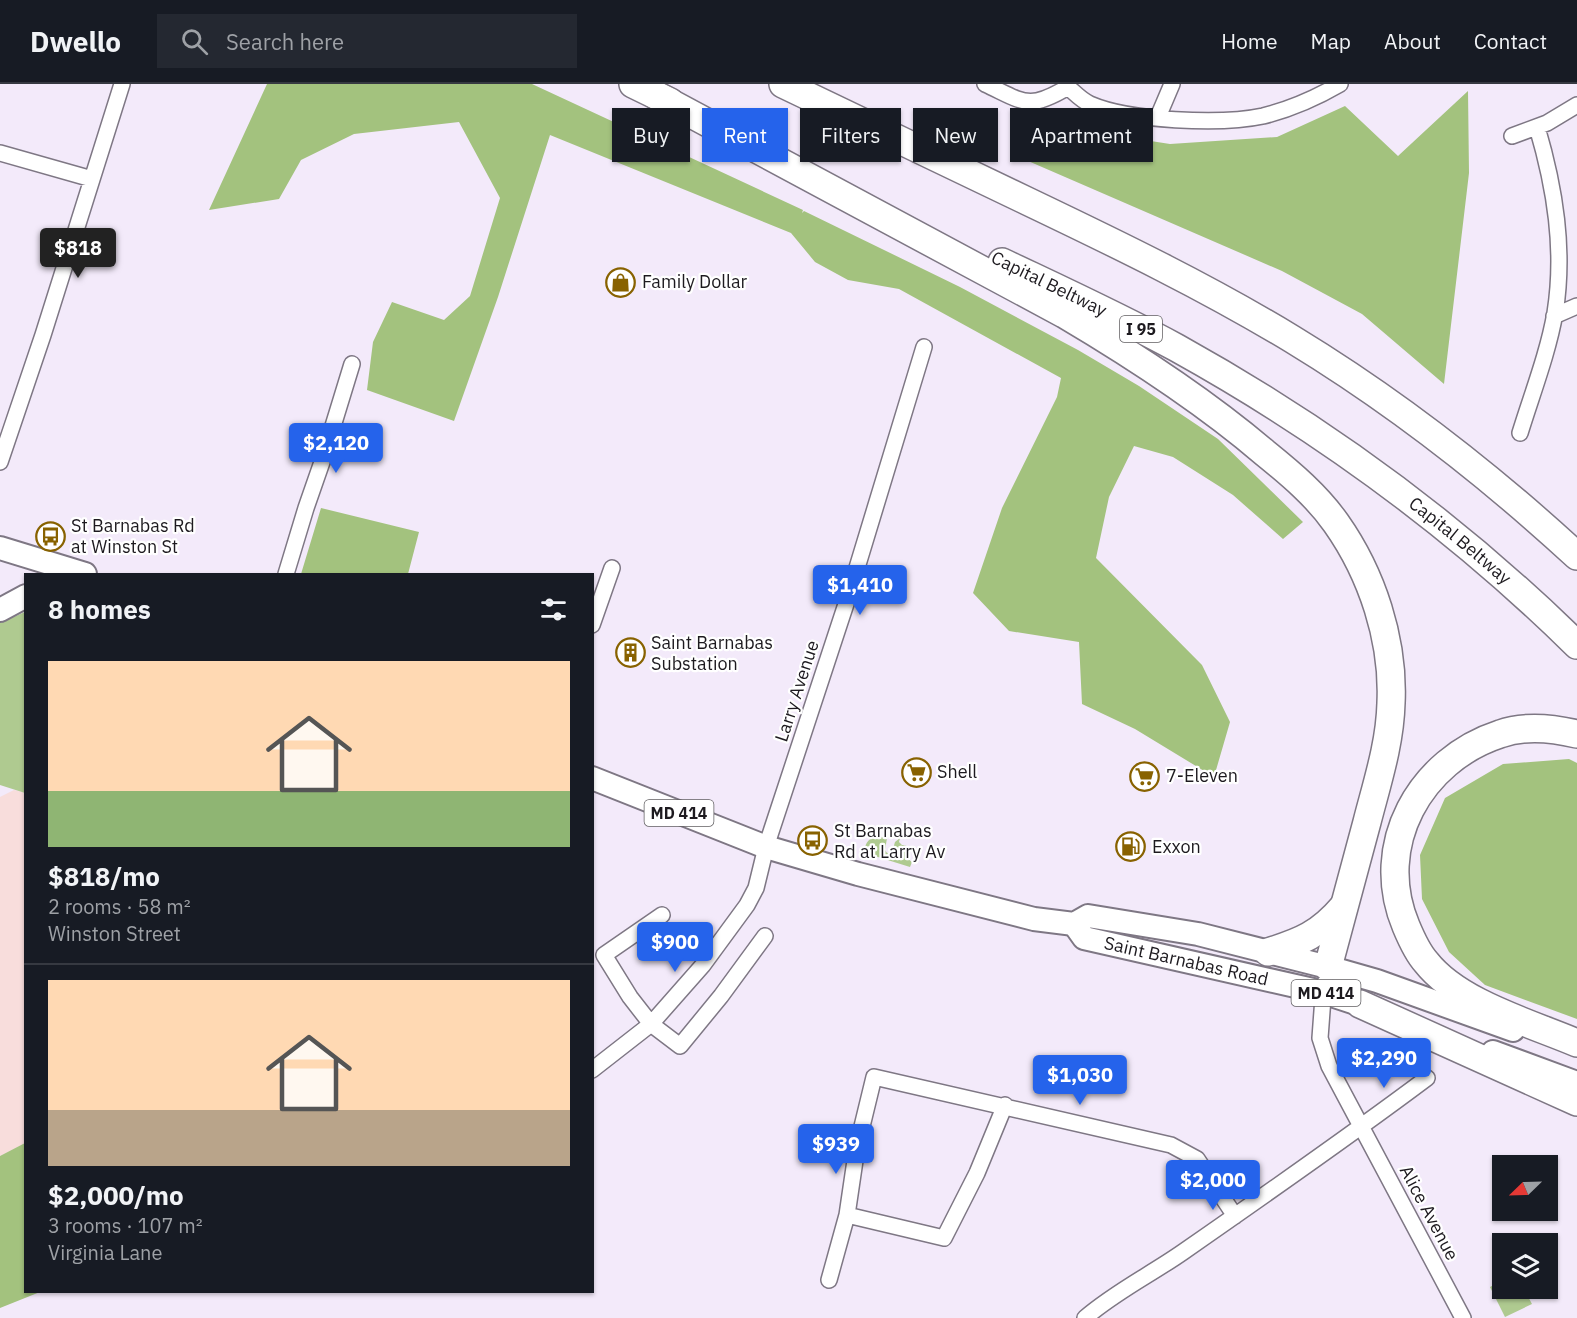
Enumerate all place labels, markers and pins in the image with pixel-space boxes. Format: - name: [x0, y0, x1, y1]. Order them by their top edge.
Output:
- pin: $818: [42, 228, 114, 279]
- shop icon: Family Dollar: [605, 266, 637, 298]
- place label: Family Dollar: [642, 270, 748, 293]
- pin: $2,120: [287, 423, 385, 474]
- place label: St Barnabas Rd at Winston St: [71, 514, 195, 558]
- bus stop icon: St Barnabas Rd at Winston St: [34, 520, 66, 552]
- pin: $1,410: [811, 565, 909, 616]
- place label: Saint Barnabas Substation: [651, 631, 773, 675]
- building icon: Saint Barnabas Substation: [614, 637, 646, 669]
- supermarket icon: Shell: [900, 756, 932, 788]
- place label: Shell: [937, 760, 977, 783]
- supermarket icon: 7-Eleven: [1129, 760, 1161, 792]
- place label: 7-Eleven: [1166, 764, 1238, 787]
- place label: St Barnabas Rd at Larry Av: [834, 819, 946, 863]
- bus stop icon: St Barnabas Rd at Larry Av: [797, 825, 829, 857]
- fuel station icon: Exxon: [1115, 831, 1147, 863]
- place label: Exxon: [1152, 835, 1201, 858]
- pin: $900: [639, 922, 711, 973]
- pin: $2,290: [1335, 1038, 1433, 1089]
- pin: $1,030: [1031, 1055, 1129, 1106]
- pin: $939: [800, 1124, 872, 1175]
- pin: $2,000: [1164, 1160, 1262, 1211]

